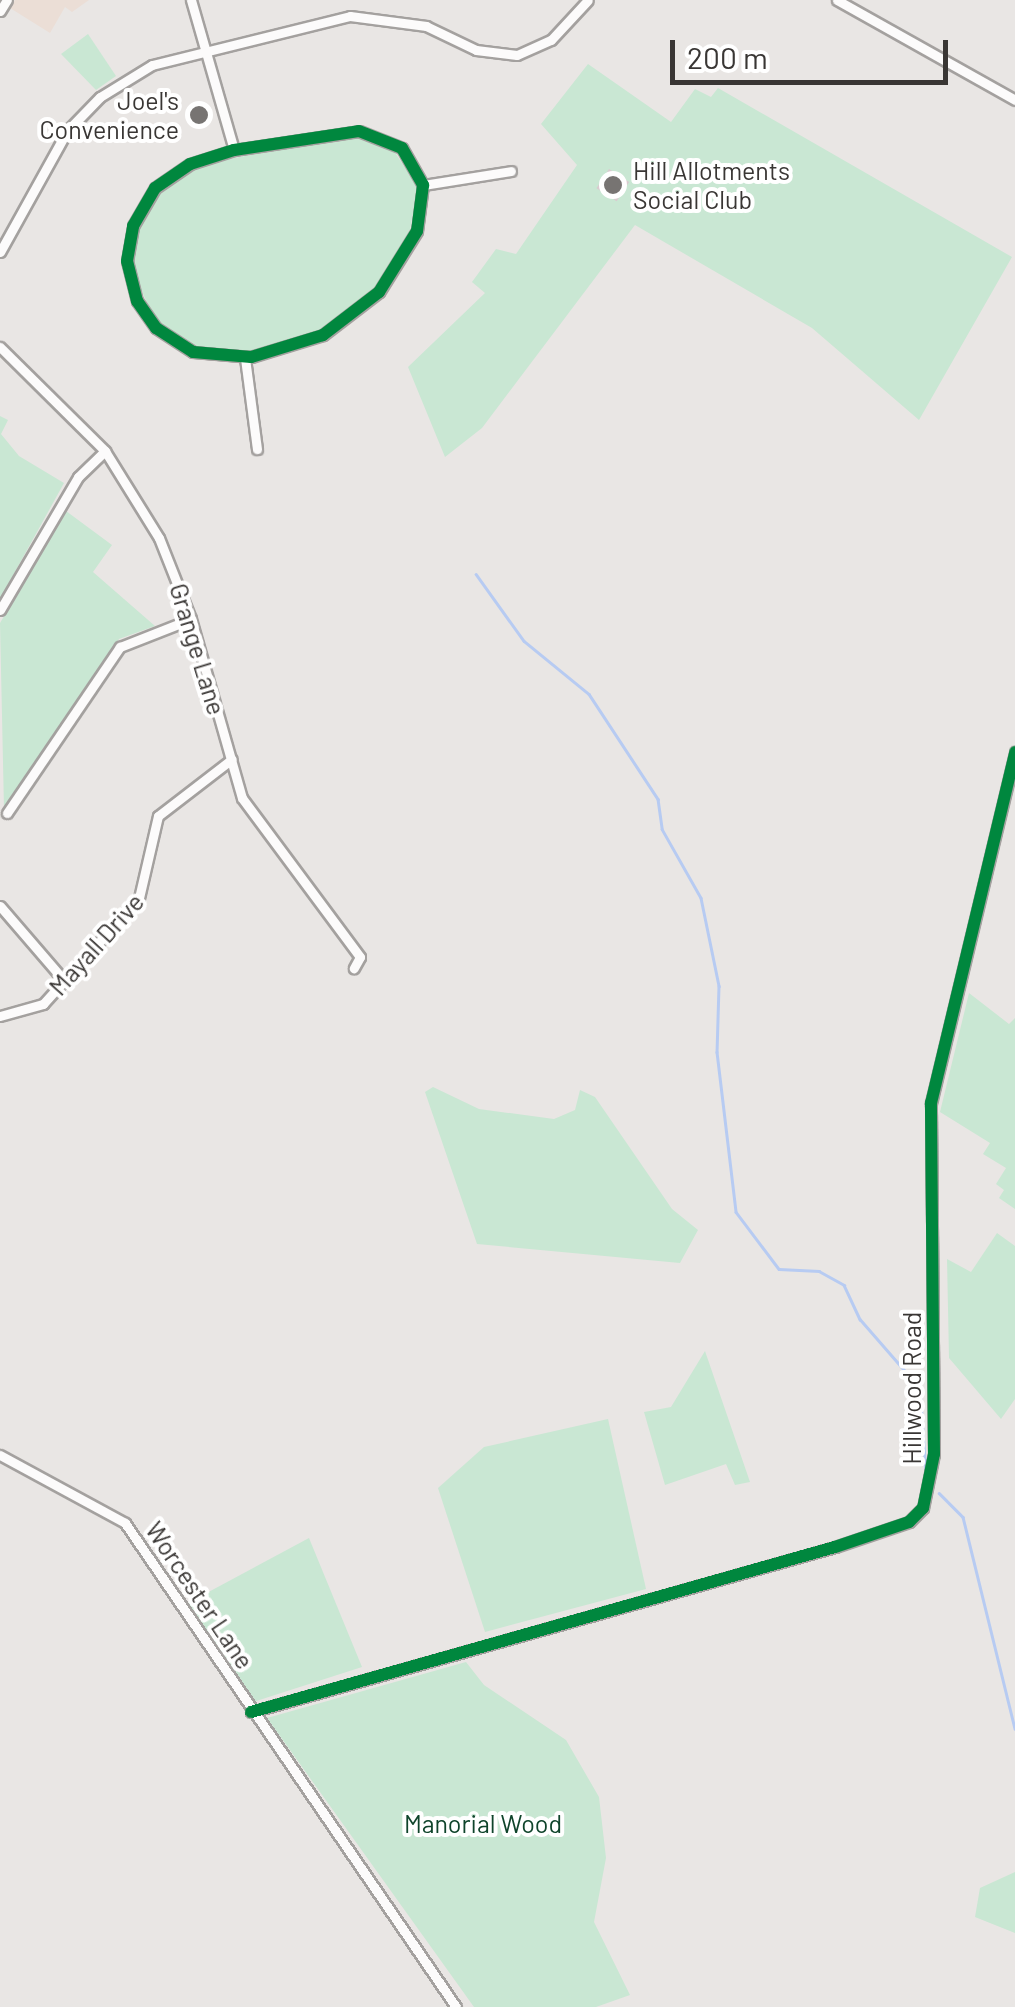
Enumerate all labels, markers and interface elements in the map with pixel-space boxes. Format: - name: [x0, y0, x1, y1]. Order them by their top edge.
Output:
- scale bar: [675, 20, 952, 82]
- text: 200 m: [687, 39, 768, 75]
- place label: Joel's Convenience: [39, 86, 179, 145]
- marker: Joel's Convenience: [188, 104, 210, 126]
- place label: Hill Allotments Social Club: [633, 156, 790, 215]
- marker: Hill Allotments Social Club: [602, 174, 624, 196]
- street label: Grange Lane: [164, 580, 232, 718]
- street label: Mayall Drive: [42, 887, 150, 1001]
- street label: Hillwood Road: [896, 1312, 926, 1464]
- street label: Worcester Lane: [140, 1516, 260, 1674]
- park label: Manorial Wood: [404, 1808, 562, 1838]

